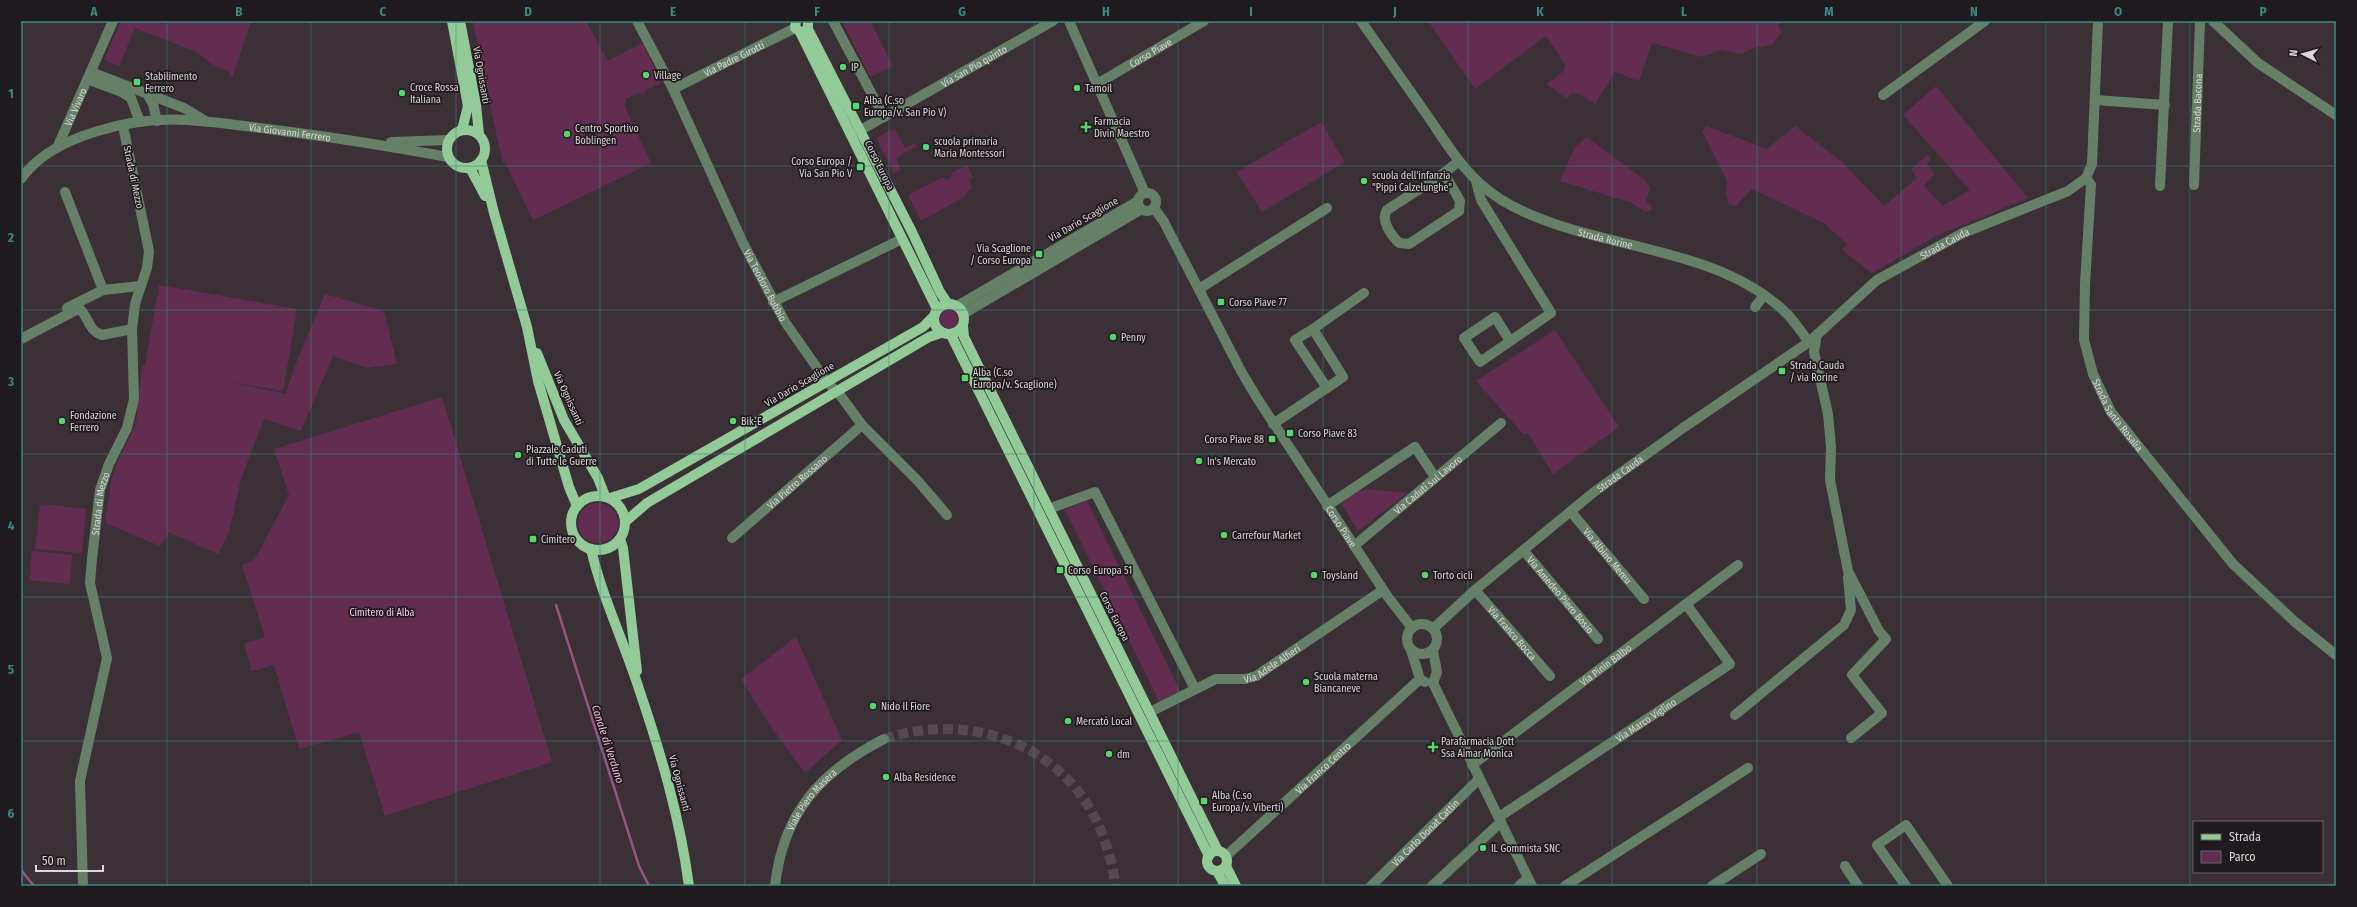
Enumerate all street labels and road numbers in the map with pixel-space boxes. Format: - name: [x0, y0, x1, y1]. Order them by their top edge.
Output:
- street label: Corso Piave: [1128, 36, 1174, 71]
- street label: Via Padre Girotti: [702, 39, 767, 80]
- street label: Via san Pio quinto: [939, 43, 1009, 90]
- street label: Via Ognissanti: [470, 46, 492, 105]
- street label: Strada Bacona: [2191, 73, 2205, 133]
- street label: Via Vivaro: [62, 86, 90, 128]
- street label: Via Giovanni Ferrero: [248, 122, 331, 144]
- street label: Corso Europa: [862, 139, 896, 192]
- street label: Strada di Mezzo: [120, 145, 146, 210]
- street label: Via Dario Scaglione: [1047, 195, 1120, 245]
- street label: Strada Cauda: [1918, 226, 1971, 262]
- street label: Strada Rorine: [1576, 227, 1634, 252]
- street label: Via Teodoro Bubbio: [741, 248, 789, 324]
- street label: Via Dario Scaglione: [763, 360, 836, 410]
- street label: Via Ognissanti: [551, 369, 585, 427]
- street label: Strada Santa Rosalia: [2089, 377, 2145, 454]
- street label: Via Pietro Rossano: [765, 453, 830, 512]
- street label: Via Caduti sul Lavoro: [1392, 453, 1465, 517]
- street label: Strada Cauda: [1595, 453, 1646, 495]
- street label: Strada di Mezzo: [90, 471, 113, 536]
- street label: Corso Piave: [1323, 504, 1359, 550]
- street label: Via Albino Mereu: [1580, 526, 1634, 587]
- street label: Via Amedeo Piero Bosio: [1524, 554, 1596, 636]
- street label: Corso Europa: [1097, 590, 1132, 643]
- street label: Via Franco Bocca: [1485, 604, 1539, 663]
- street label: Via Pinin Balbo: [1578, 642, 1634, 689]
- street label: Via Adele Alfieri: [1243, 643, 1303, 686]
- street label: Via Marco Viglino: [1614, 696, 1679, 745]
- street label: Via Franco Centro: [1293, 740, 1354, 797]
- street label: Via Ognissanti: [666, 754, 692, 813]
- street label: Viale Piero Masera: [785, 767, 839, 832]
- street label: Via Carlo Donat Cattin: [1390, 797, 1462, 869]

